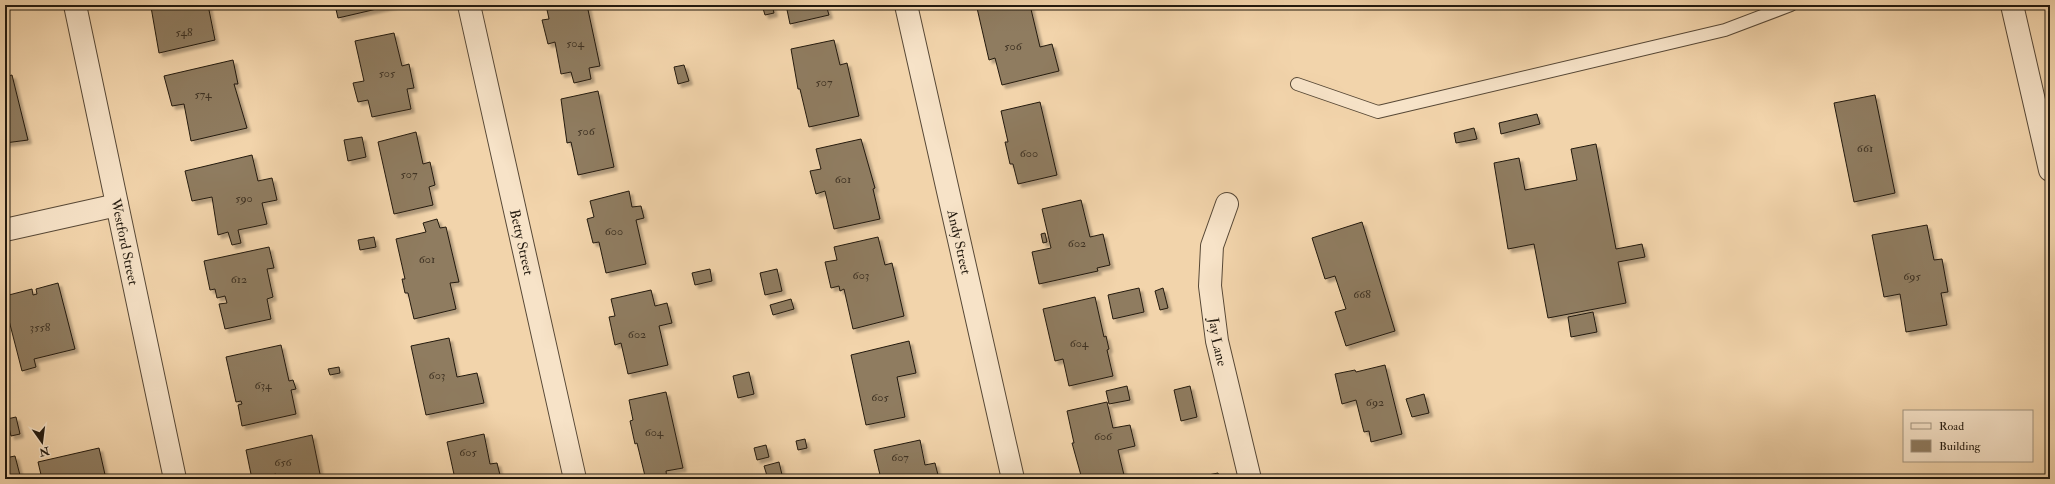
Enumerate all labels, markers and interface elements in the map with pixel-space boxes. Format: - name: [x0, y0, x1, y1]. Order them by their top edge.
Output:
- house number: 548: [175, 25, 193, 40]
- house number: 504: [566, 36, 584, 51]
- house number: 506: [1004, 39, 1023, 54]
- house number: 505: [379, 66, 396, 81]
- house number: 507: [816, 75, 833, 90]
- house number: 574: [195, 87, 212, 102]
- house number: 506: [577, 124, 596, 139]
- house number: 661: [1857, 141, 1873, 156]
- house number: 600: [1020, 146, 1038, 161]
- house number: 507: [401, 167, 418, 182]
- house number: 601: [835, 172, 851, 187]
- house number: 590: [235, 191, 253, 206]
- street label: Westford Street: [107, 196, 142, 287]
- street label: Andy Street: [944, 207, 975, 276]
- street label: Betty Street: [506, 208, 538, 277]
- house number: 600: [605, 224, 623, 239]
- house number: 602: [1068, 236, 1086, 251]
- house number: 601: [419, 252, 435, 267]
- house number: 603: [853, 268, 869, 283]
- house number: 695: [1903, 269, 1921, 284]
- house number: 612: [231, 272, 247, 287]
- house number: 668: [1353, 287, 1371, 302]
- street label: Jay Lane: [1205, 315, 1231, 368]
- house number: 3558: [30, 320, 51, 335]
- house number: 602: [628, 327, 646, 342]
- house number: 604: [1070, 336, 1089, 351]
- house number: 603: [429, 368, 445, 383]
- house number: 634: [254, 378, 272, 393]
- house number: 605: [871, 390, 889, 405]
- house number: 692: [1366, 395, 1384, 410]
- legend: [1903, 410, 2033, 462]
- text: Road: [1939, 419, 1964, 434]
- north arrow: [22, 422, 62, 462]
- house number: 604: [645, 425, 664, 440]
- house number: 606: [1094, 429, 1113, 444]
- text: Building: [1939, 439, 1982, 454]
- text: N: [37, 443, 52, 459]
- house number: 605: [459, 445, 477, 460]
- house number: 607: [891, 450, 909, 465]
- house number: 656: [274, 455, 293, 470]

